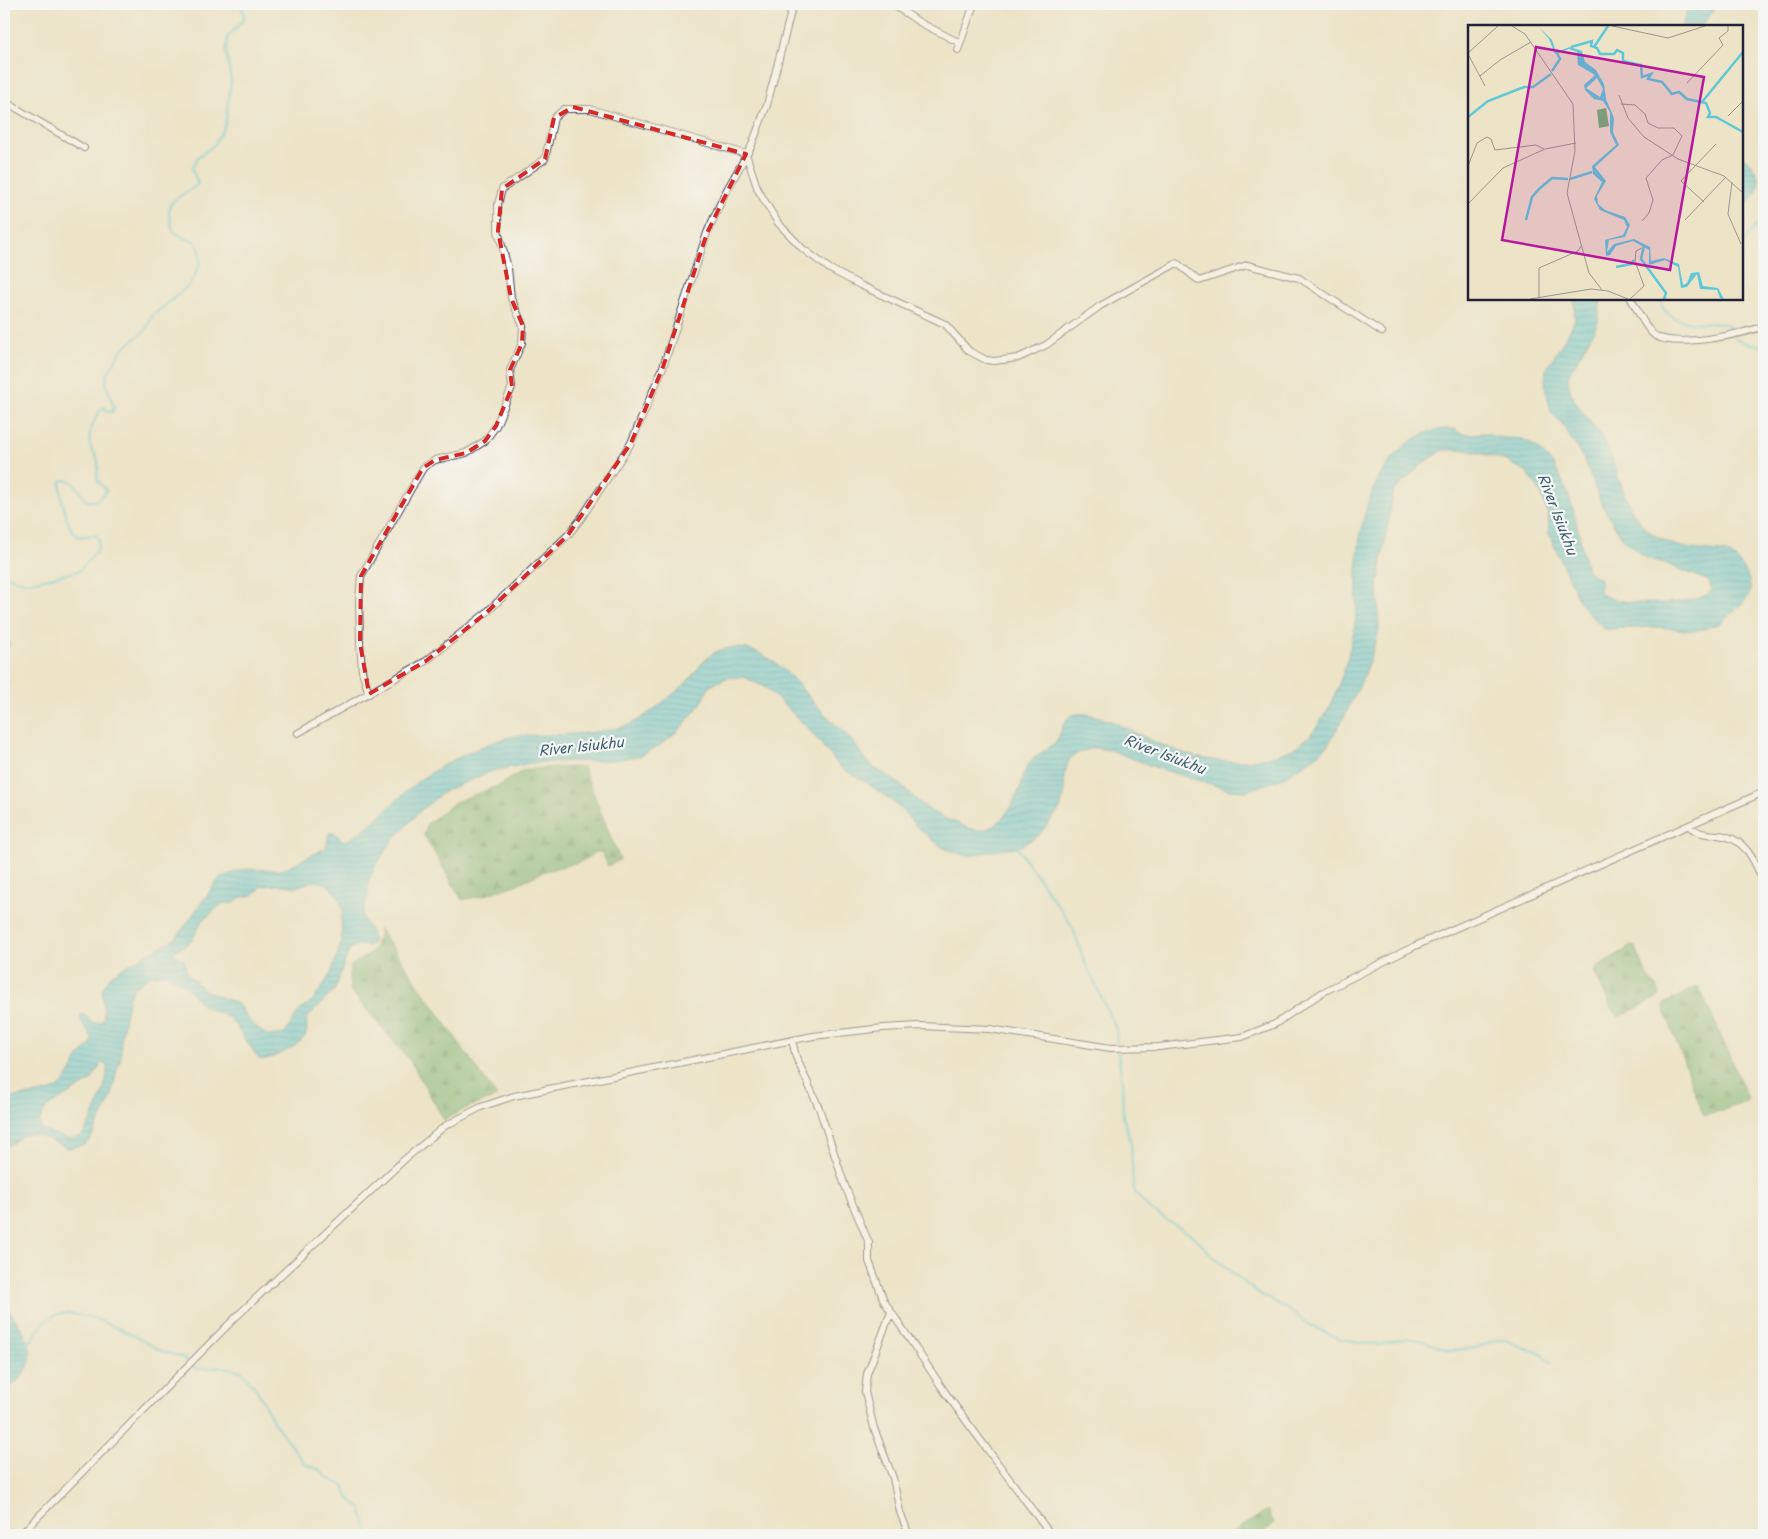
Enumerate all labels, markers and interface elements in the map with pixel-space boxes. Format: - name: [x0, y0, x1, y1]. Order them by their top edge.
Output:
- inset map: [1468, 25, 1743, 300]
- water label: River Isiukhu: [1533, 470, 1583, 559]
- water label: River Isiukhu: [1121, 729, 1210, 779]
- water label: River Isiukhu: [537, 731, 626, 761]

